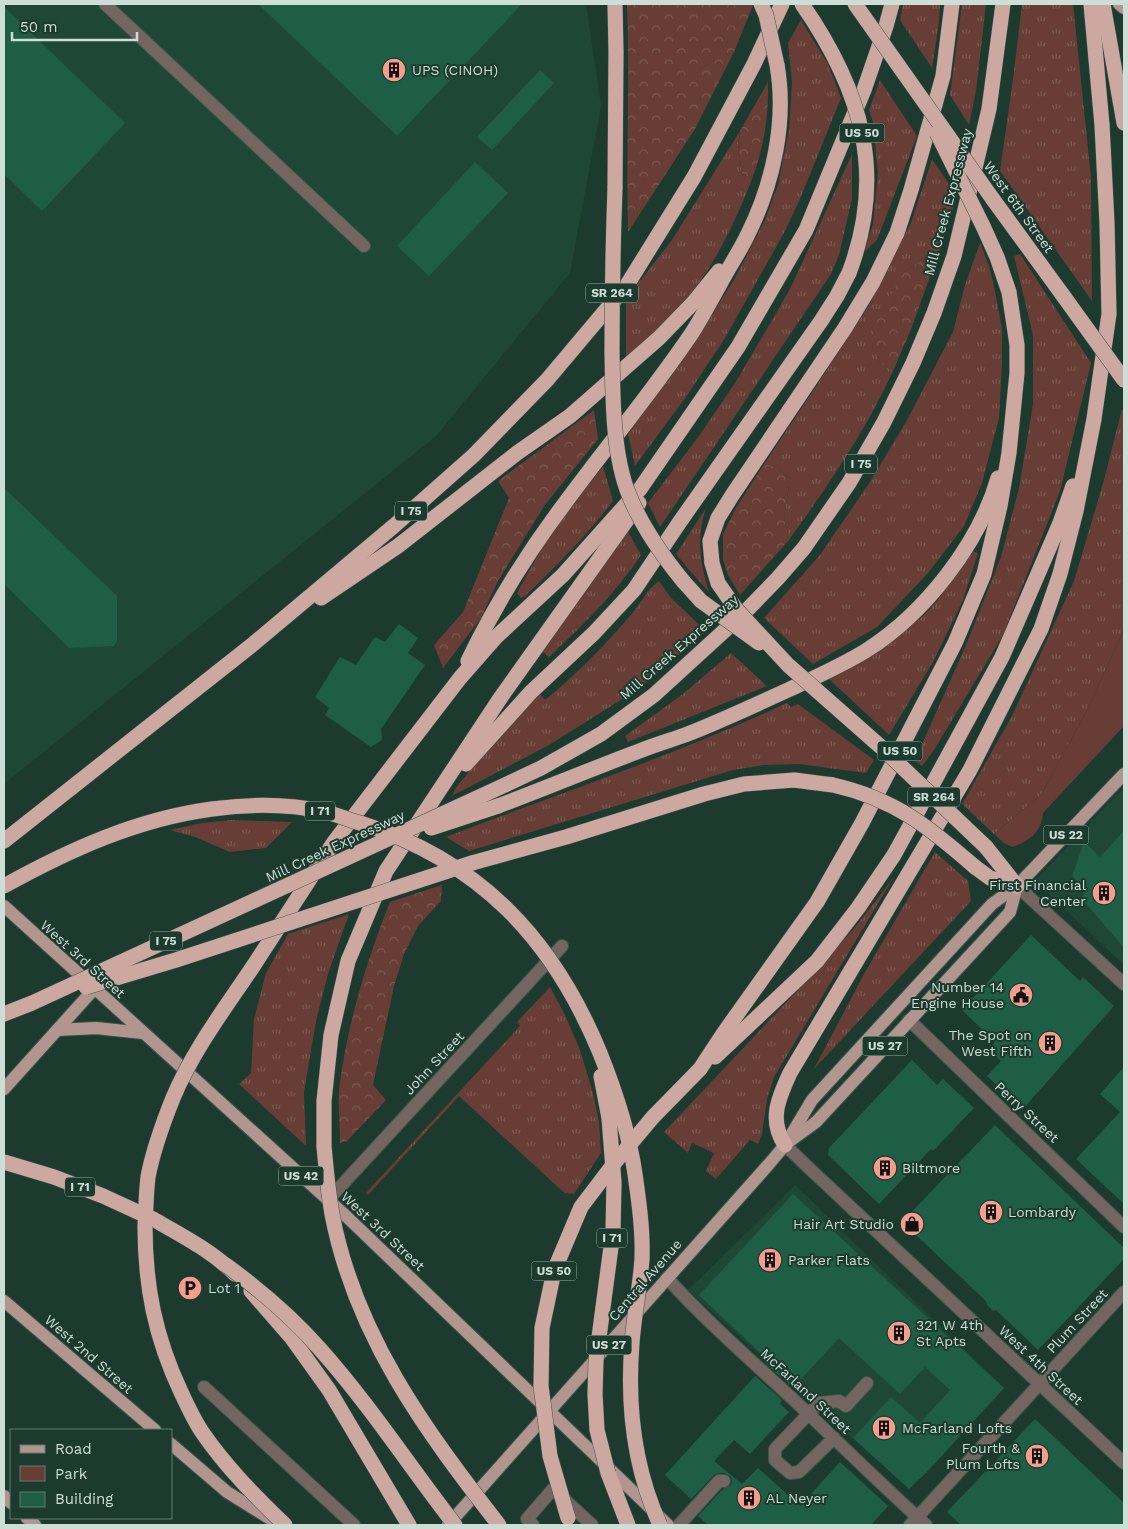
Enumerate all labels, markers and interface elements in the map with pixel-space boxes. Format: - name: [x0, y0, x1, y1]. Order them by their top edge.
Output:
- scale bar: [12, 10, 138, 42]
- text: 50 m: [20, 18, 57, 36]
- building icon: UPS (CINOH): [381, 57, 407, 83]
- place label: UPS (CINOH): [412, 62, 498, 78]
- road number: US 50: [840, 124, 884, 142]
- street label: Mill Creek Expressway: [921, 126, 976, 277]
- street label: West 6th Street: [980, 158, 1058, 256]
- road number: SR 264: [586, 284, 638, 302]
- road number: I 75: [845, 454, 877, 474]
- road number: I 75: [395, 502, 427, 520]
- street label: Mill Creek Expressway: [617, 591, 742, 703]
- road number: US 50: [878, 741, 922, 760]
- road number: SR 264: [908, 788, 960, 806]
- road number: I 71: [305, 801, 335, 820]
- street label: Mill Creek Expressway: [263, 806, 408, 885]
- road number: US 22: [1044, 826, 1088, 844]
- place label: First Financial Center: [989, 877, 1087, 909]
- building icon: First Financial Center: [1091, 880, 1117, 906]
- street label: West 3rd Street: [37, 917, 129, 1001]
- road number: I 75: [150, 931, 182, 950]
- place label: Number 14 Engine House: [911, 979, 1004, 1011]
- public building icon: Number 14 Engine House: [1008, 982, 1034, 1008]
- place label: The Spot on West Fifth: [949, 1027, 1032, 1059]
- street label: John Street: [401, 1028, 467, 1098]
- building icon: The Spot on West Fifth: [1037, 1030, 1063, 1056]
- road number: US 27: [862, 1036, 908, 1056]
- street label: Perry Street: [992, 1078, 1062, 1146]
- building icon: Biltmore: [872, 1155, 898, 1181]
- place label: Biltmore: [902, 1160, 960, 1176]
- road number: US 42: [278, 1166, 324, 1186]
- road number: I 71: [65, 1178, 95, 1196]
- street label: West 3rd Street: [338, 1188, 428, 1274]
- building icon: Lombardy: [978, 1199, 1004, 1225]
- place label: Lombardy: [1008, 1204, 1077, 1220]
- shop icon: Hair Art Studio: [899, 1211, 925, 1237]
- place label: Hair Art Studio: [793, 1216, 894, 1232]
- road number: I 71: [597, 1228, 627, 1248]
- street label: Central Avenue: [605, 1236, 685, 1324]
- building icon: Parker Flats: [757, 1247, 783, 1273]
- place label: Parker Flats: [788, 1252, 870, 1268]
- road number: US 50: [532, 1262, 576, 1280]
- parking icon: Lot 1: [177, 1275, 203, 1301]
- place label: Lot 1: [208, 1280, 240, 1296]
- street label: Plum Street: [1043, 1286, 1111, 1356]
- street label: West 2nd Street: [42, 1311, 136, 1397]
- place label: 321 W 4th St Apts: [916, 1317, 983, 1349]
- building icon: 321 W 4th St Apts: [886, 1320, 912, 1346]
- street label: West 4th Street: [996, 1322, 1086, 1408]
- road number: US 27: [586, 1336, 632, 1354]
- street label: McFarland Street: [757, 1345, 855, 1437]
- building icon: McFarland Lofts: [871, 1415, 897, 1441]
- place label: McFarland Lofts: [902, 1420, 1012, 1436]
- legend: [10, 1429, 172, 1519]
- text: Road: [55, 1440, 92, 1458]
- place label: Fourth & Plum Lofts: [946, 1440, 1020, 1472]
- building icon: Fourth & Plum Lofts: [1024, 1443, 1050, 1469]
- text: Park: [55, 1465, 88, 1483]
- building icon: AL Neyer: [736, 1485, 762, 1511]
- text: Building: [55, 1490, 113, 1508]
- place label: AL Neyer: [766, 1490, 827, 1506]

